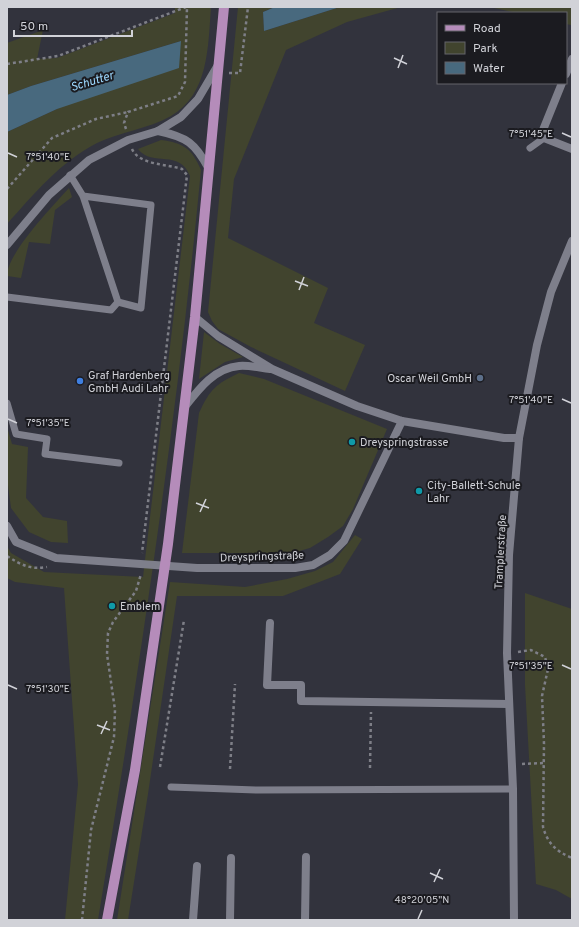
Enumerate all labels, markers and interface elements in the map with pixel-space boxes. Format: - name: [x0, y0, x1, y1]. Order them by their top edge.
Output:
- scale bar: [14, 12, 132, 38]
- legend: [437, 12, 567, 84]
- text: 50 m: [20, 19, 48, 35]
- text: Road: [473, 21, 501, 37]
- text: Park: [473, 41, 498, 57]
- text: Water: [473, 61, 505, 77]
- water label: Schutter: [69, 67, 117, 96]
- text: 7°51'45"E: [509, 128, 553, 141]
- text: 7°51'40"E: [26, 151, 70, 164]
- place label: Graf Hardenberg GmbH Audi Lahr: [88, 369, 170, 396]
- place label: Oscar Weil GmbH: [387, 372, 472, 386]
- marker: Oscar Weil GmbH: [475, 373, 485, 383]
- marker: Graf Hardenberg GmbH Audi Lahr: [75, 376, 85, 386]
- text: 7°51'40"E: [509, 394, 553, 407]
- text: 7°51'35"E: [26, 417, 70, 430]
- place label: Dreyspringstrasse: [360, 436, 449, 450]
- marker: Dreyspringstrasse: [347, 437, 357, 447]
- place label: City-Ballett-Schule Lahr: [427, 479, 521, 506]
- marker: City-Ballett-Schule Lahr: [414, 486, 424, 496]
- street label: Tramplerstraße: [492, 514, 510, 590]
- street label: Dreyspringstraße: [220, 549, 305, 565]
- place label: Emblem: [120, 600, 160, 614]
- marker: Emblem: [107, 601, 117, 611]
- text: 7°51'35"E: [509, 660, 553, 673]
- text: 7°51'30"E: [26, 683, 70, 696]
- text: 48°20'05"N: [395, 894, 449, 907]

